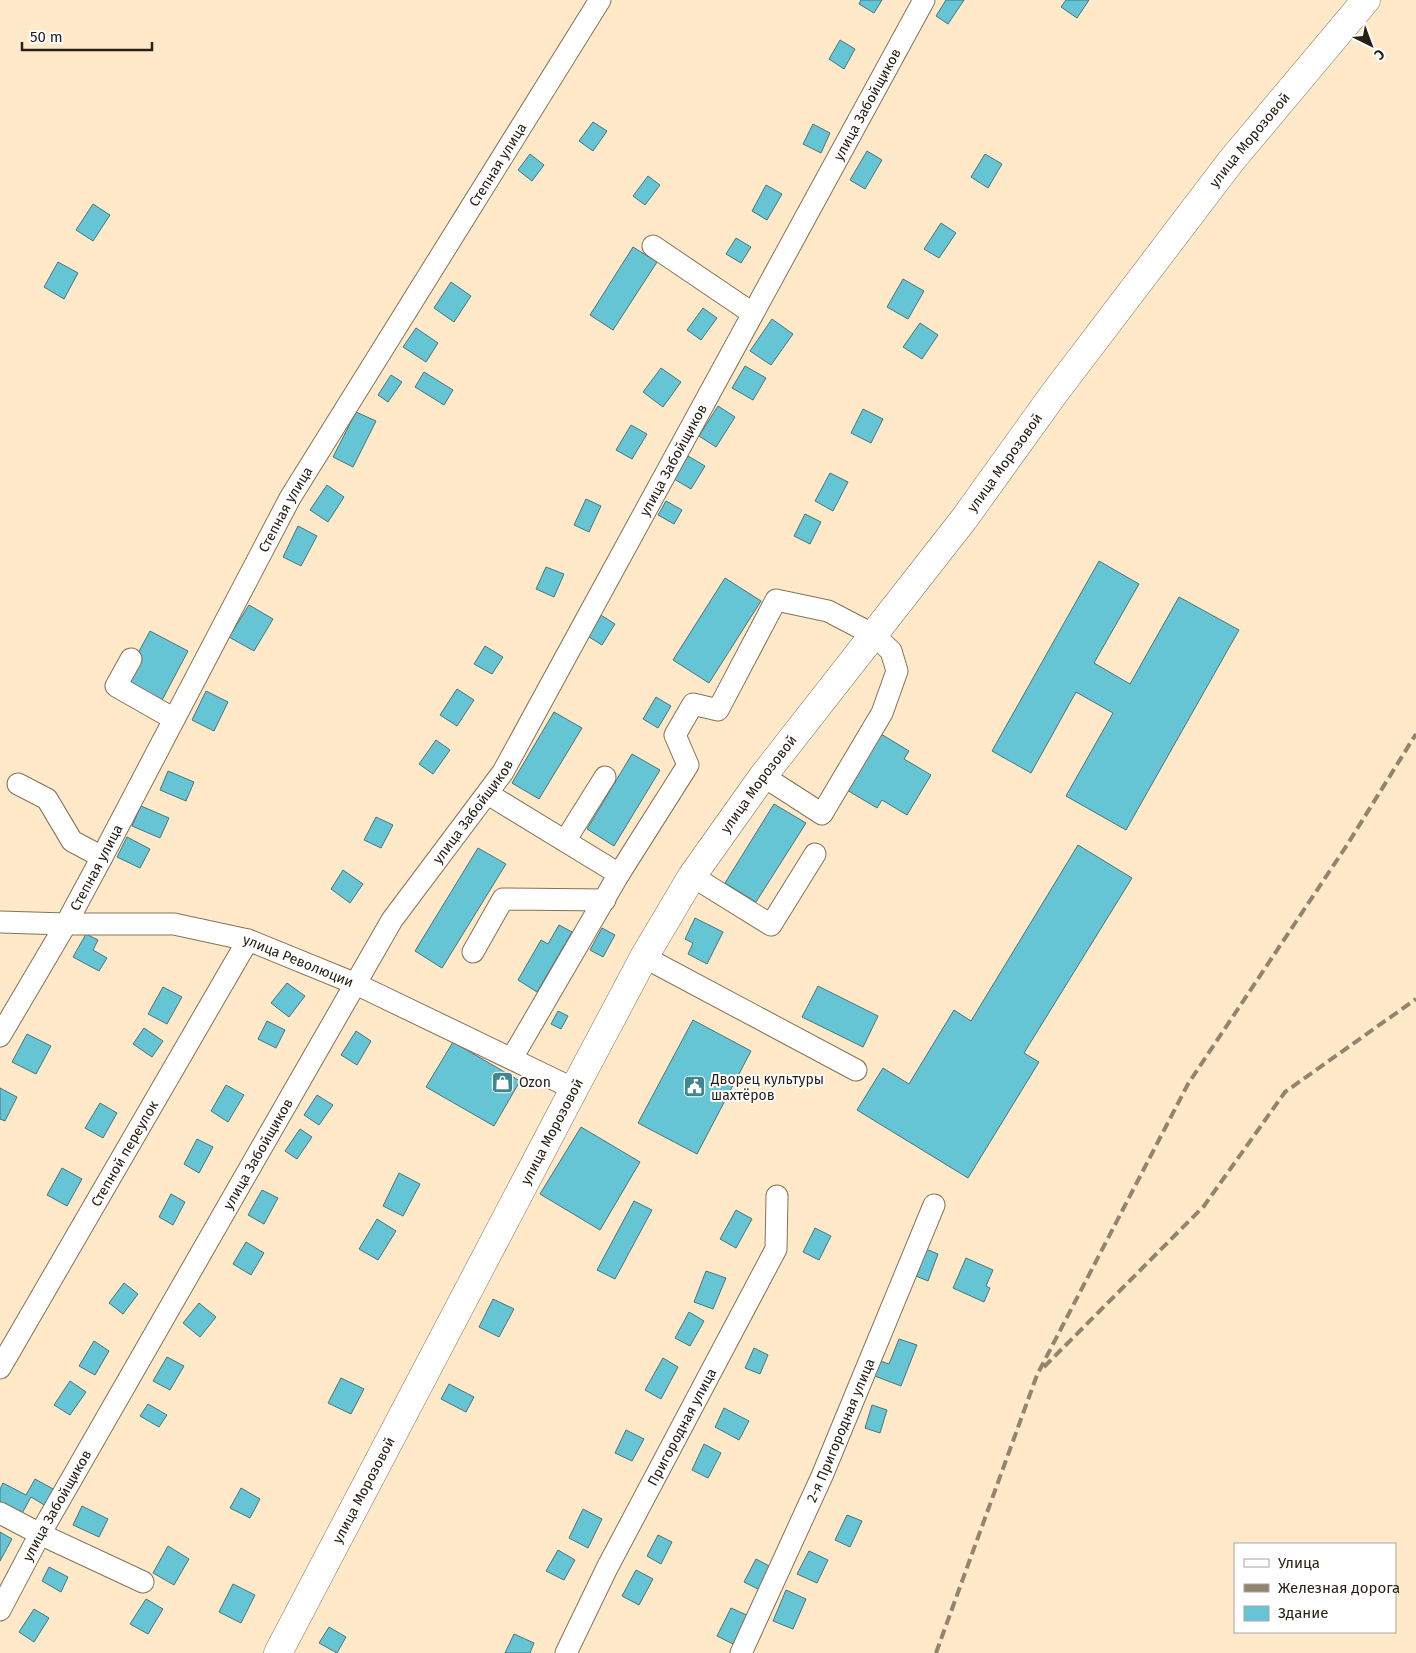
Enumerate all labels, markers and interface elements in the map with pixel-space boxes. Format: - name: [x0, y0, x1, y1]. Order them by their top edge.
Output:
- scale bar: [22, 20, 152, 52]
- north arrow: [1346, 20, 1396, 70]
- text: 50 m: [30, 28, 63, 46]
- text: С: [1371, 45, 1388, 63]
- street label: улица Забойщиков: [830, 46, 905, 164]
- street label: улица Морозовой: [1206, 89, 1294, 191]
- street label: Степная улица: [466, 120, 530, 210]
- street label: улица Забойщиков: [636, 401, 711, 519]
- street label: улица Морозовой: [964, 410, 1046, 515]
- street label: Степная улица: [255, 464, 316, 555]
- street label: улица Морозовой: [717, 732, 801, 837]
- street label: улица Забойщиков: [429, 757, 517, 867]
- street label: Степная улица: [67, 822, 127, 914]
- street label: улица Революции: [241, 931, 356, 991]
- shop icon: Ozon: [491, 1070, 515, 1094]
- place label: Дворец культуры шахтёров: [710, 1071, 824, 1104]
- place label: Ozon: [519, 1074, 551, 1091]
- public building icon: Дворец культуры шахтёров: [683, 1075, 707, 1099]
- street label: улица Морозовой: [517, 1076, 587, 1188]
- street label: улица Забойщиков: [220, 1096, 297, 1213]
- street label: Степной переулок: [87, 1097, 162, 1210]
- street label: 2-я Пригородная улица: [803, 1356, 879, 1505]
- street label: Пригородная улица: [644, 1365, 720, 1489]
- street label: улица Морозовой: [329, 1434, 399, 1546]
- street label: улица Забойщиков: [19, 1447, 95, 1564]
- legend: [1234, 1543, 1396, 1633]
- text: Улица: [1278, 1554, 1320, 1572]
- text: Железная дорога: [1278, 1579, 1400, 1597]
- text: Здание: [1278, 1604, 1328, 1622]

